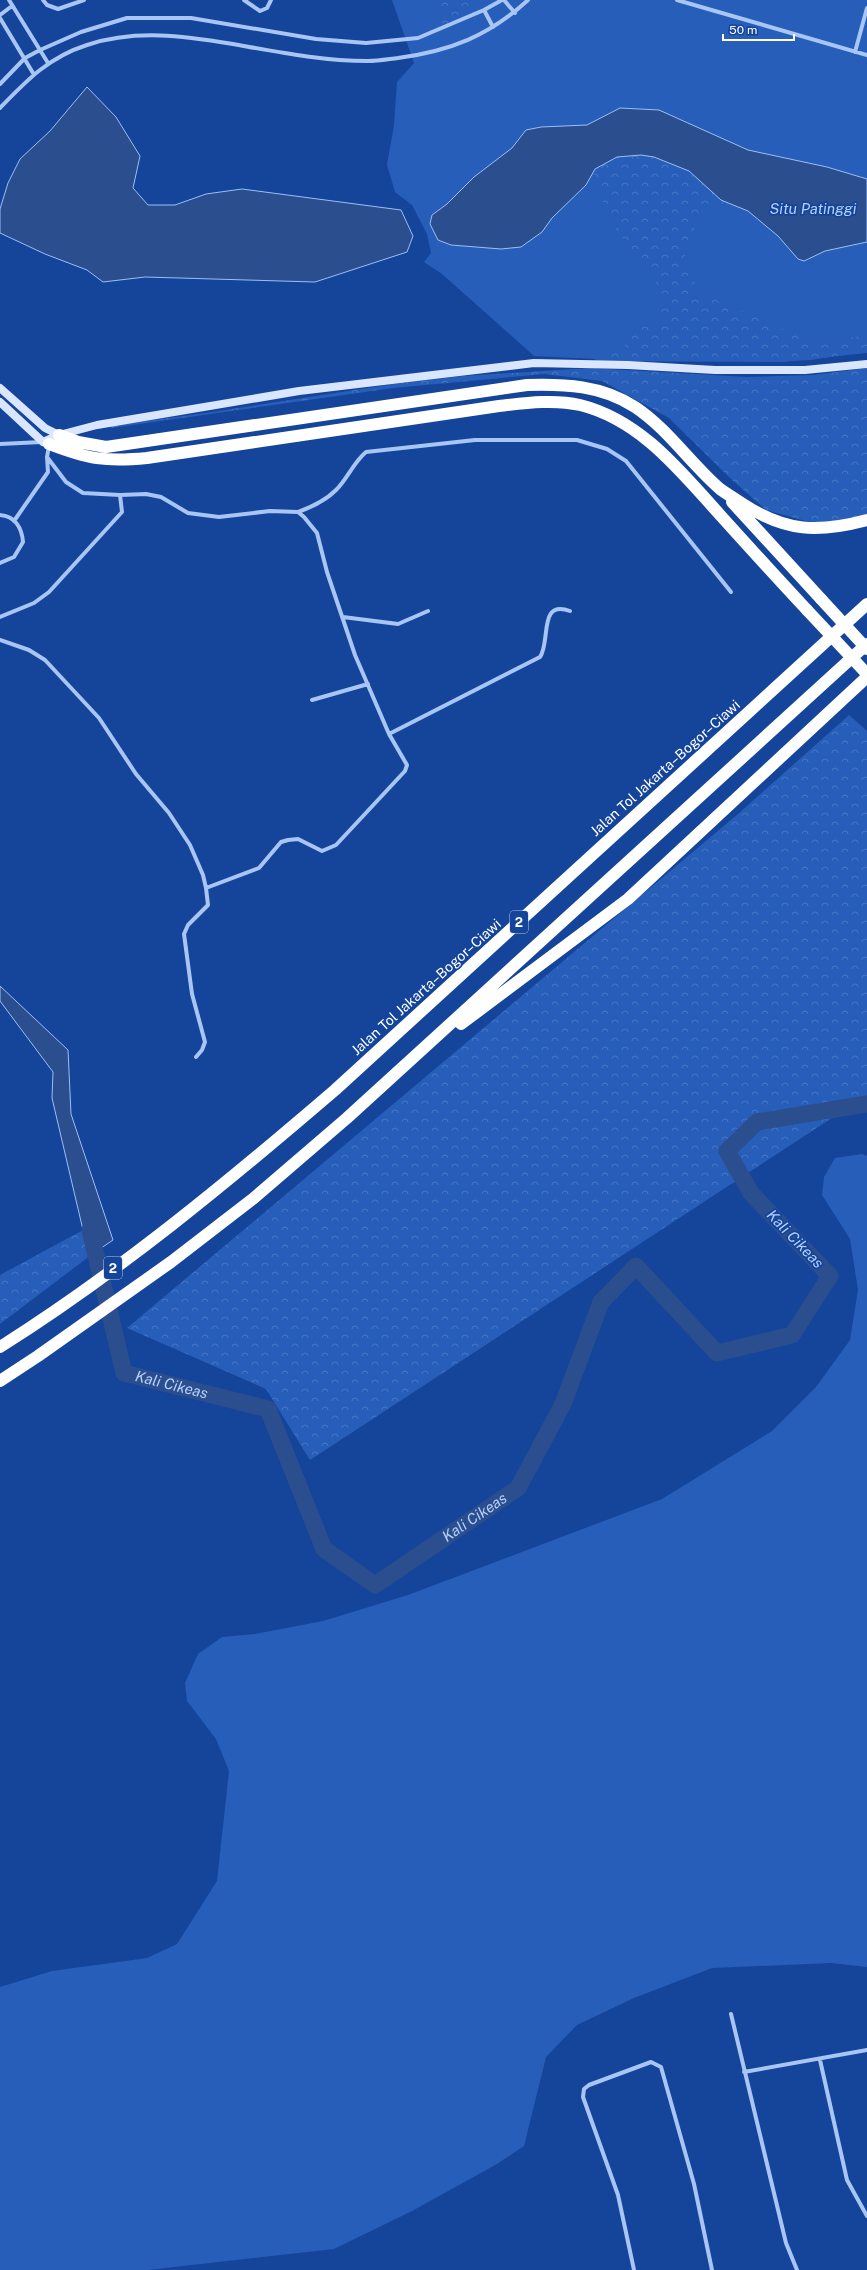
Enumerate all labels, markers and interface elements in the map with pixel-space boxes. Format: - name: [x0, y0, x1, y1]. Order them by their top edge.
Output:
- scale bar: [723, 16, 794, 42]
- text: 50 m: [729, 23, 757, 37]
- water label: Situ Patinggi: [769, 200, 857, 217]
- street label: Jalan Tol Jakarta–Bogor–Ciawi: [587, 697, 743, 839]
- road number: 2: [510, 911, 528, 933]
- street label: Jalan Tol Jakarta–Bogor–Ciawi: [348, 916, 504, 1058]
- water label: Kali Cikeas: [763, 1206, 827, 1271]
- road number: 2: [104, 1257, 122, 1279]
- water label: Kali Cikeas: [134, 1367, 210, 1402]
- water label: Kali Cikeas: [439, 1489, 510, 1545]

